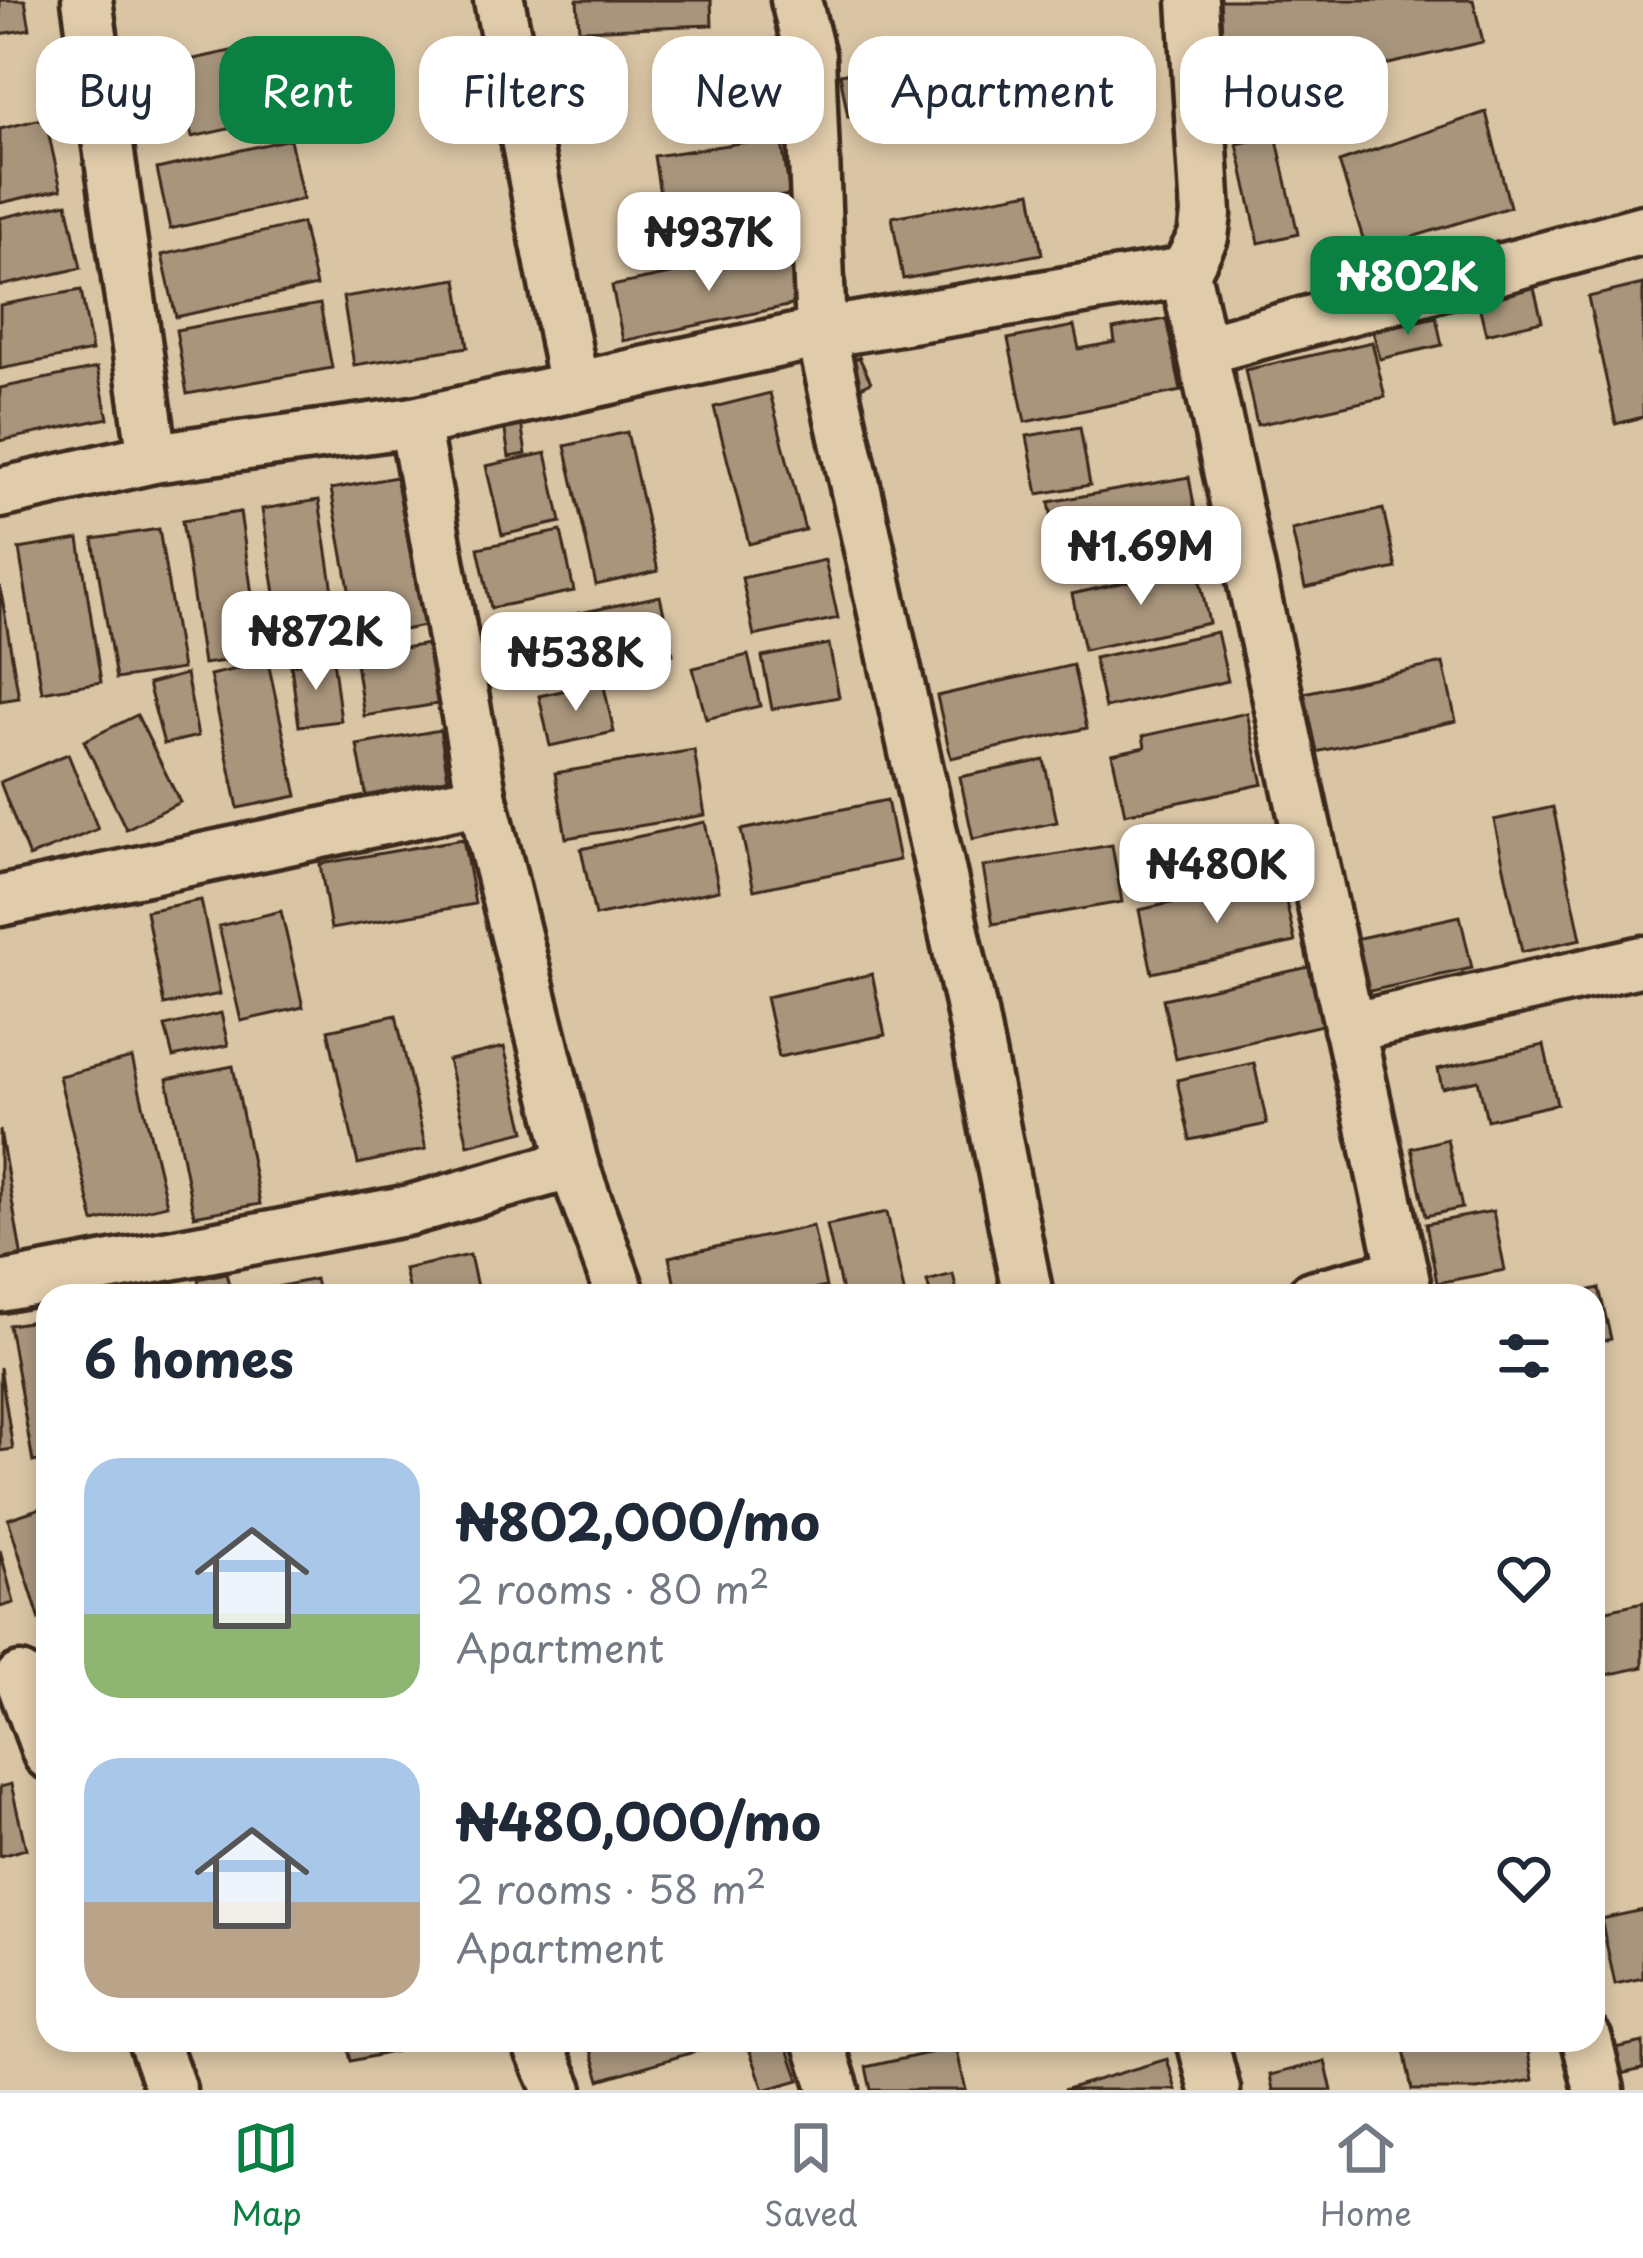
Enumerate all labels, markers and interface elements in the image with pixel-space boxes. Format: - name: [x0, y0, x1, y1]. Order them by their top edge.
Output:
- chip: Buy: [36, 36, 195, 144]
- chip: Rent: [219, 36, 395, 144]
- chip: Filters: [419, 36, 628, 144]
- chip: New: [652, 36, 824, 144]
- chip: Apartment: [848, 36, 1156, 144]
- chip: House: [1180, 36, 1388, 144]
- pin: ₦937K: [625, 192, 793, 294]
- text: ₦937K: [644, 201, 774, 260]
- pin: ₦802K: [1324, 236, 1492, 338]
- text: ₦802K: [1337, 245, 1479, 304]
- pin: ₦1.69M: [1043, 506, 1239, 608]
- text: ₦1.69M: [1068, 515, 1214, 574]
- pin: ₦872K: [232, 591, 400, 693]
- text: ₦872K: [249, 600, 383, 659]
- pin: ₦538K: [492, 612, 660, 714]
- text: ₦538K: [508, 621, 644, 680]
- pin: ₦480K: [1133, 824, 1301, 926]
- text: ₦480K: [1146, 833, 1288, 892]
- text: 6 homes: [84, 1318, 294, 1395]
- icon: filters: [1491, 1323, 1557, 1389]
- text: ₦802,000/mo: [456, 1481, 820, 1558]
- icon: home: [180, 1506, 324, 1650]
- icon: heart: [1491, 1545, 1557, 1611]
- text: 2 rooms · 80 m²: [456, 1558, 770, 1617]
- text: Apartment: [456, 1617, 664, 1676]
- text: ₦480,000/mo: [456, 1781, 821, 1858]
- icon: home: [180, 1806, 324, 1950]
- icon: heart: [1491, 1845, 1557, 1911]
- text: 2 rooms · 58 m²: [456, 1858, 766, 1917]
- text: Apartment: [456, 1917, 664, 1976]
- tab: Map: [231, 2115, 302, 2237]
- tab: Saved: [764, 2115, 858, 2237]
- tab: Home: [1320, 2115, 1412, 2237]

